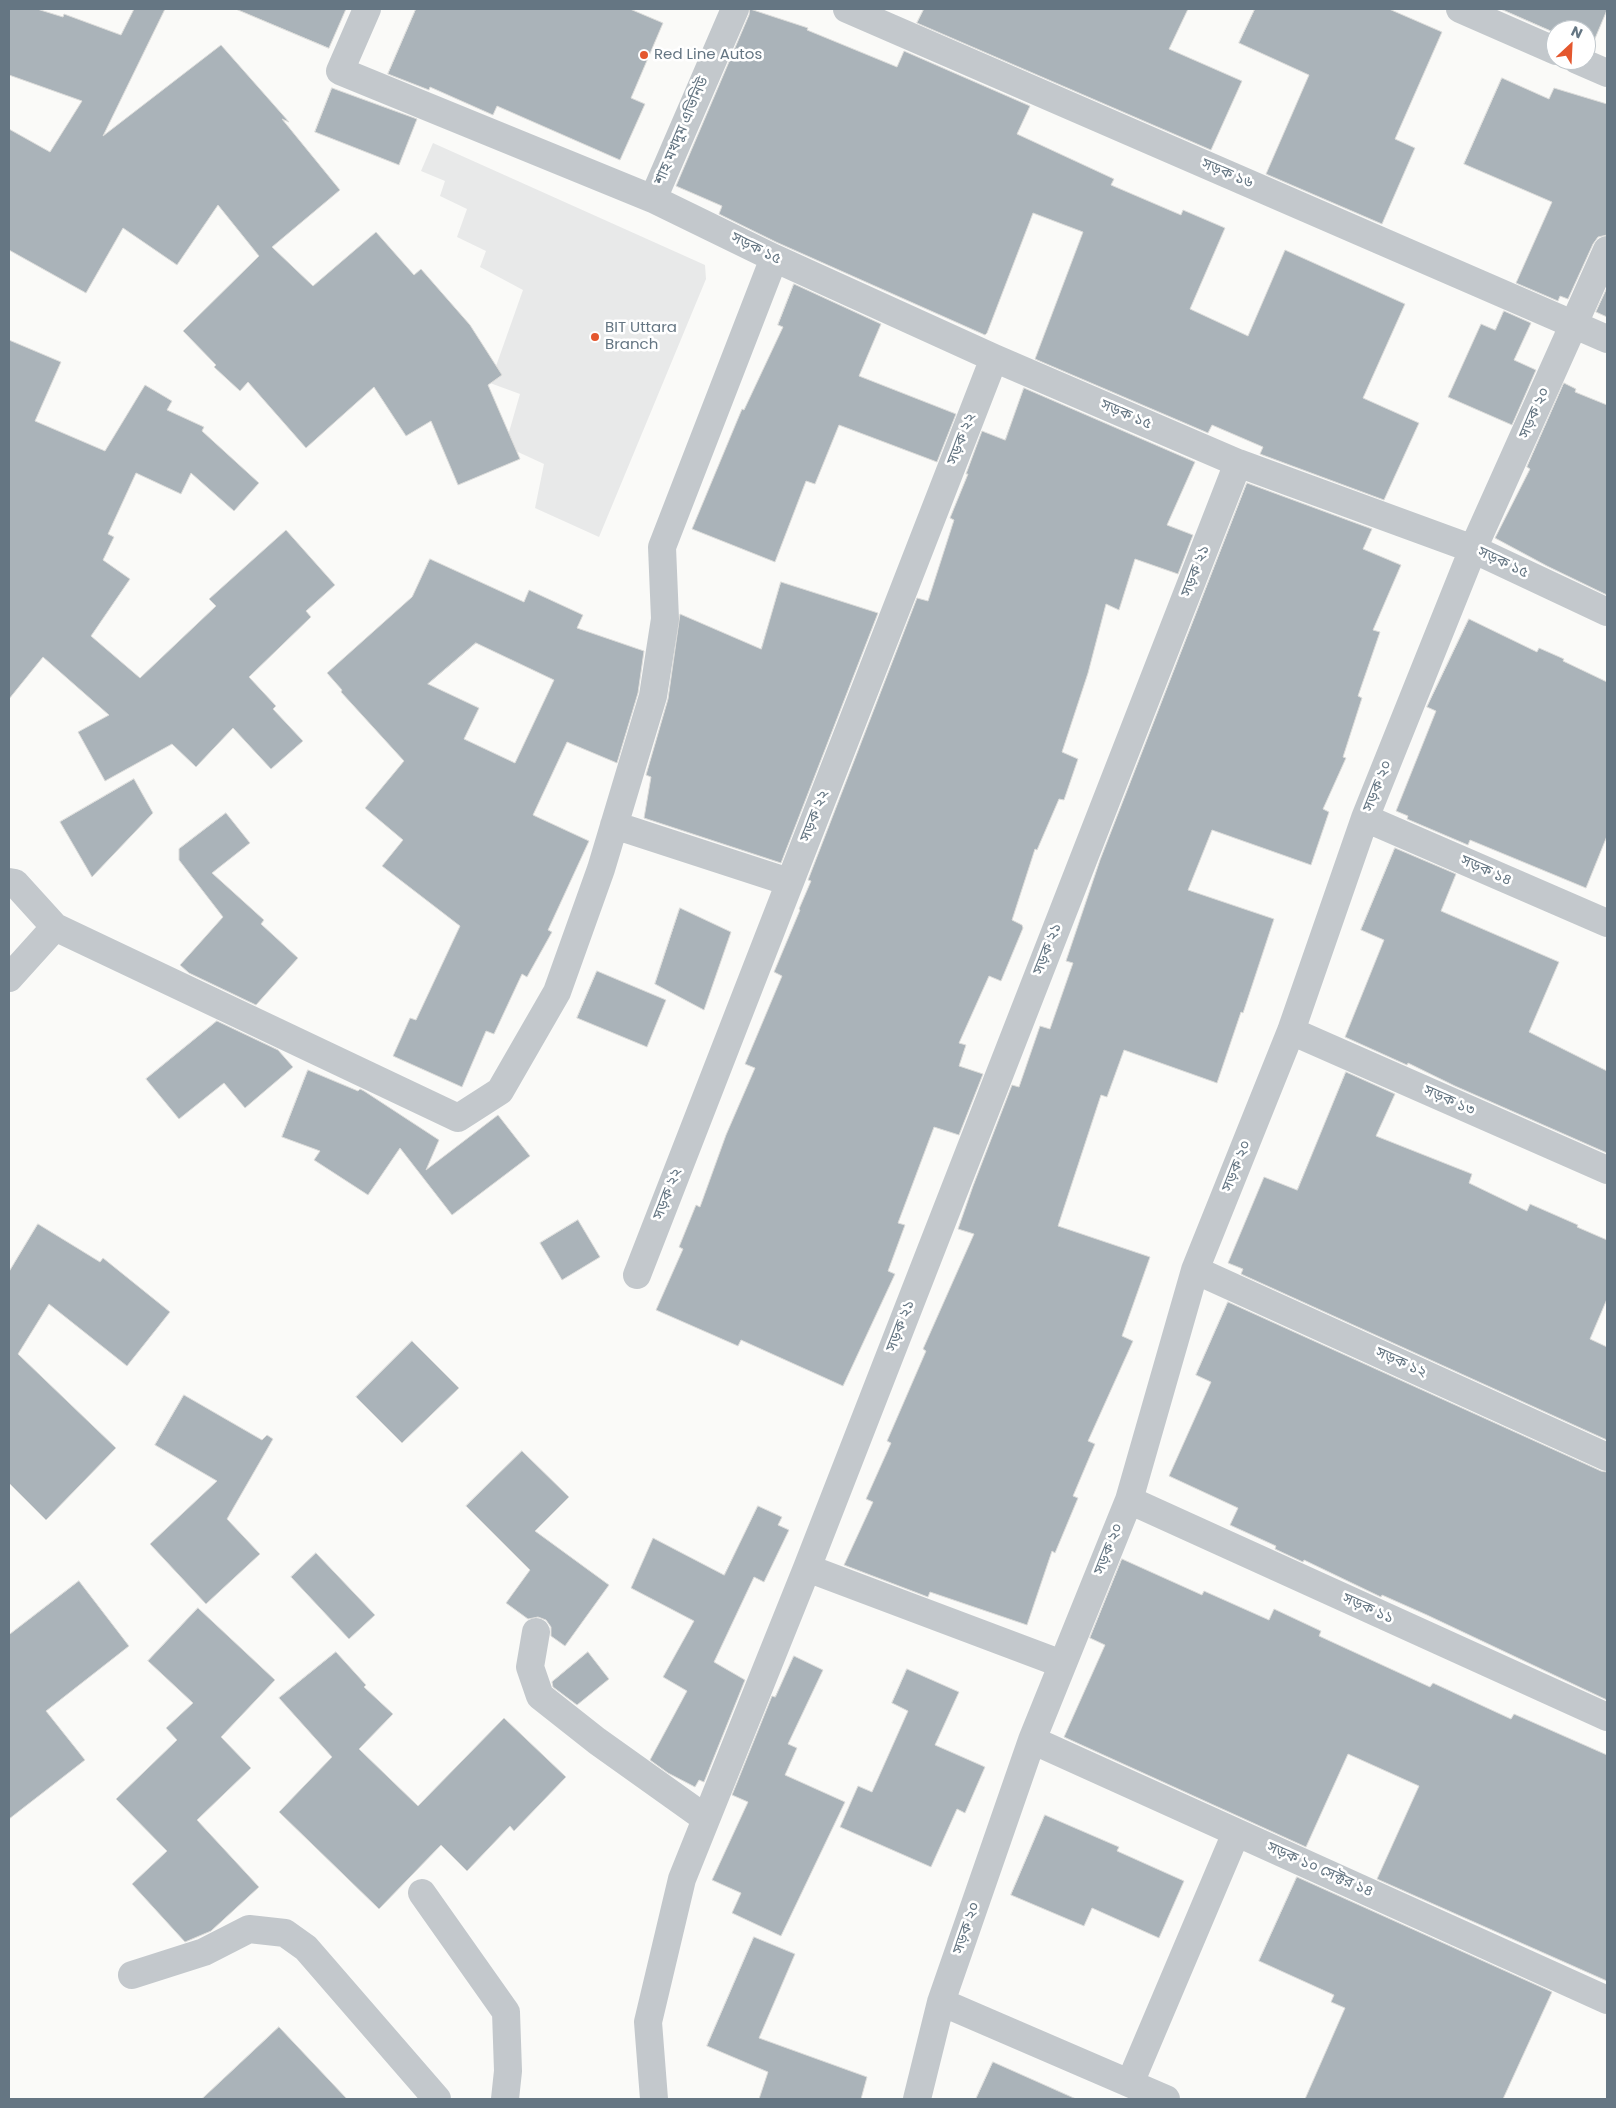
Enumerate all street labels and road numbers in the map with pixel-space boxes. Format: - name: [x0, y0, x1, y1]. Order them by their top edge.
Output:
- street label: শাহ মখদুম এভিনিউ: [651, 74, 713, 188]
- street label: সড়ক ১৬: [1199, 155, 1255, 193]
- street label: সড়ক ১৫: [728, 229, 784, 269]
- street label: সড়ক ২০: [1516, 385, 1554, 441]
- street label: সড়ক ১৫: [1098, 396, 1154, 434]
- street label: সড়ক ২২: [944, 411, 980, 467]
- street label: সড়ক ২১: [1178, 543, 1214, 599]
- street label: সড়ক ১৫: [1475, 543, 1531, 583]
- street label: সড়ক ২০: [1360, 758, 1396, 814]
- street label: সড়ক ২২: [797, 788, 833, 844]
- street label: সড়ক ১৪: [1458, 852, 1514, 890]
- street label: সড়ক ২১: [1030, 921, 1066, 977]
- street label: সড়ক ১৩: [1421, 1082, 1477, 1120]
- street label: সড়ক ২০: [1219, 1138, 1255, 1194]
- street label: সড়ক ২২: [650, 1166, 686, 1222]
- street label: সড়ক ২১: [883, 1298, 919, 1354]
- street label: সড়ক ১২: [1373, 1344, 1429, 1382]
- street label: সড়ক ২০: [1091, 1521, 1127, 1577]
- street label: সড়ক ১১: [1340, 1590, 1396, 1628]
- street label: সড়ক ১০ সেক্টর ১৪: [1264, 1839, 1376, 1901]
- street label: সড়ক ২০: [950, 1900, 984, 1956]

